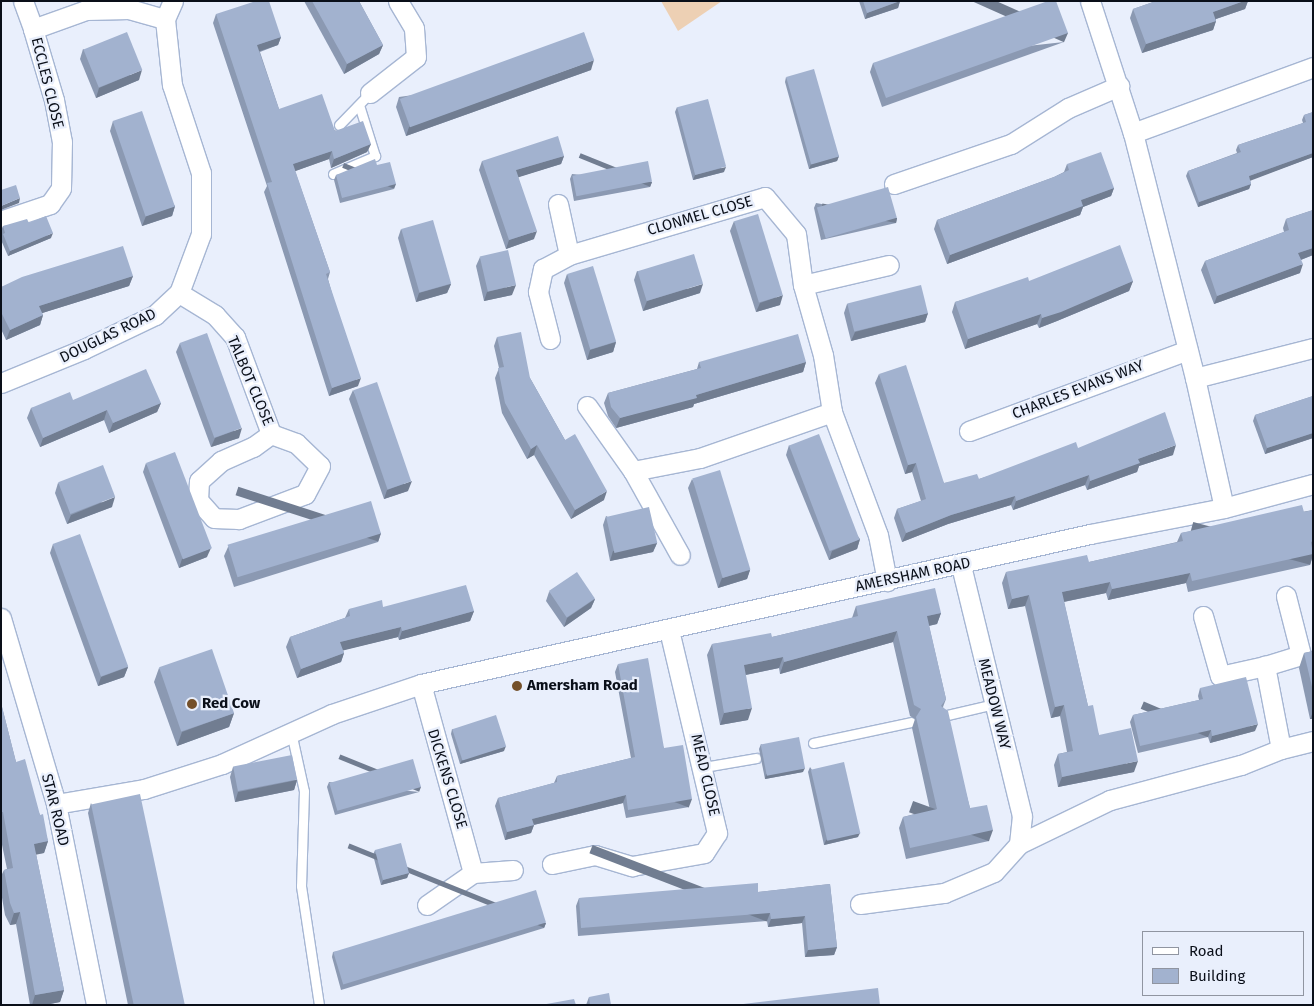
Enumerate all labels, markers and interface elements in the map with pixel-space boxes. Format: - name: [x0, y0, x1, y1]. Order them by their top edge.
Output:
- street label: ECCLES CLOSE: [27, 35, 67, 131]
- street label: CLONMEL CLOSE: [645, 192, 755, 240]
- street label: DOUGLAS ROAD: [57, 305, 159, 367]
- street label: TALBOT CLOSE: [223, 334, 277, 428]
- street label: CHARLES EVANS WAY: [1010, 357, 1146, 423]
- street label: AMERSHAM ROAD: [854, 554, 972, 596]
- street label: MEADOW WAY: [974, 657, 1014, 751]
- place label: Amersham Road: [527, 677, 638, 695]
- marker: Amersham Road: [511, 680, 523, 692]
- place label: Red Cow: [202, 695, 260, 713]
- marker: Red Cow: [186, 698, 198, 710]
- street label: DICKENS CLOSE: [423, 727, 471, 831]
- street label: MEAD CLOSE: [687, 732, 723, 818]
- street label: STAR ROAD: [37, 772, 73, 848]
- legend: [1142, 931, 1304, 996]
- text: Road: [1189, 942, 1224, 960]
- text: Building: [1189, 967, 1245, 985]

